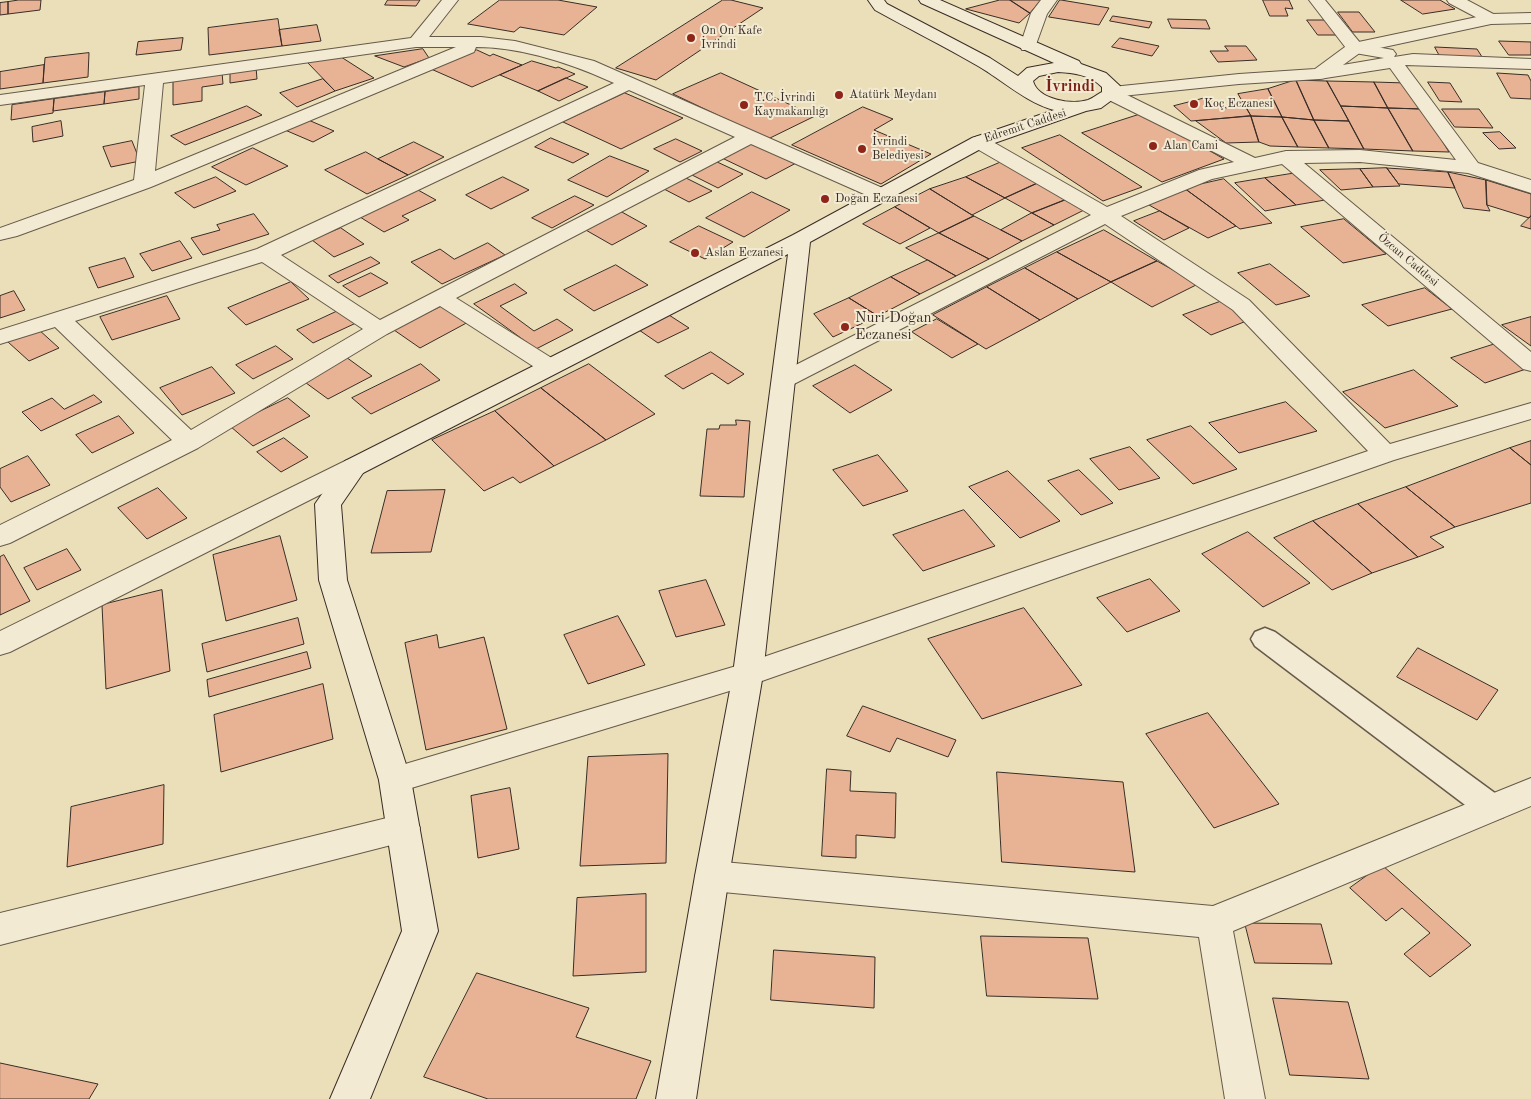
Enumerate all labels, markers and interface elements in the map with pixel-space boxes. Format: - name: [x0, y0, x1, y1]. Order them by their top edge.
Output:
- place label: On On Kafe İvrindi: [701, 24, 762, 52]
- marker: On On Kafe İvrindi: [685, 32, 697, 44]
- district label: İvrindi: [1045, 77, 1095, 97]
- place label: Atatürk Meydanı: [849, 88, 937, 102]
- marker: Atatürk Meydanı: [833, 89, 845, 101]
- place label: T.C. İvrindi Kaymakamlığı: [754, 91, 829, 119]
- place label: Koç Eczanesi: [1204, 97, 1273, 111]
- marker: Koç Eczanesi: [1188, 98, 1200, 110]
- marker: T.C. İvrindi Kaymakamlığı: [738, 99, 750, 111]
- street label: Edremit Caddesi: [982, 106, 1068, 146]
- place label: İvrindi Belediyesi: [872, 135, 924, 163]
- place label: Alan Cami: [1163, 139, 1218, 153]
- marker: Alan Cami: [1147, 140, 1159, 152]
- marker: İvrindi Belediyesi: [856, 143, 868, 155]
- place label: Doğan Eczanesi: [835, 192, 918, 206]
- marker: Doğan Eczanesi: [819, 193, 831, 205]
- street label: Özcan Caddesi: [1375, 230, 1441, 290]
- place label: Aslan Eczanesi: [705, 246, 784, 260]
- marker: Aslan Eczanesi: [689, 247, 701, 259]
- place label: Nuri Doğan Eczanesi: [855, 309, 932, 344]
- marker: Nuri Doğan Eczanesi: [839, 321, 851, 333]

